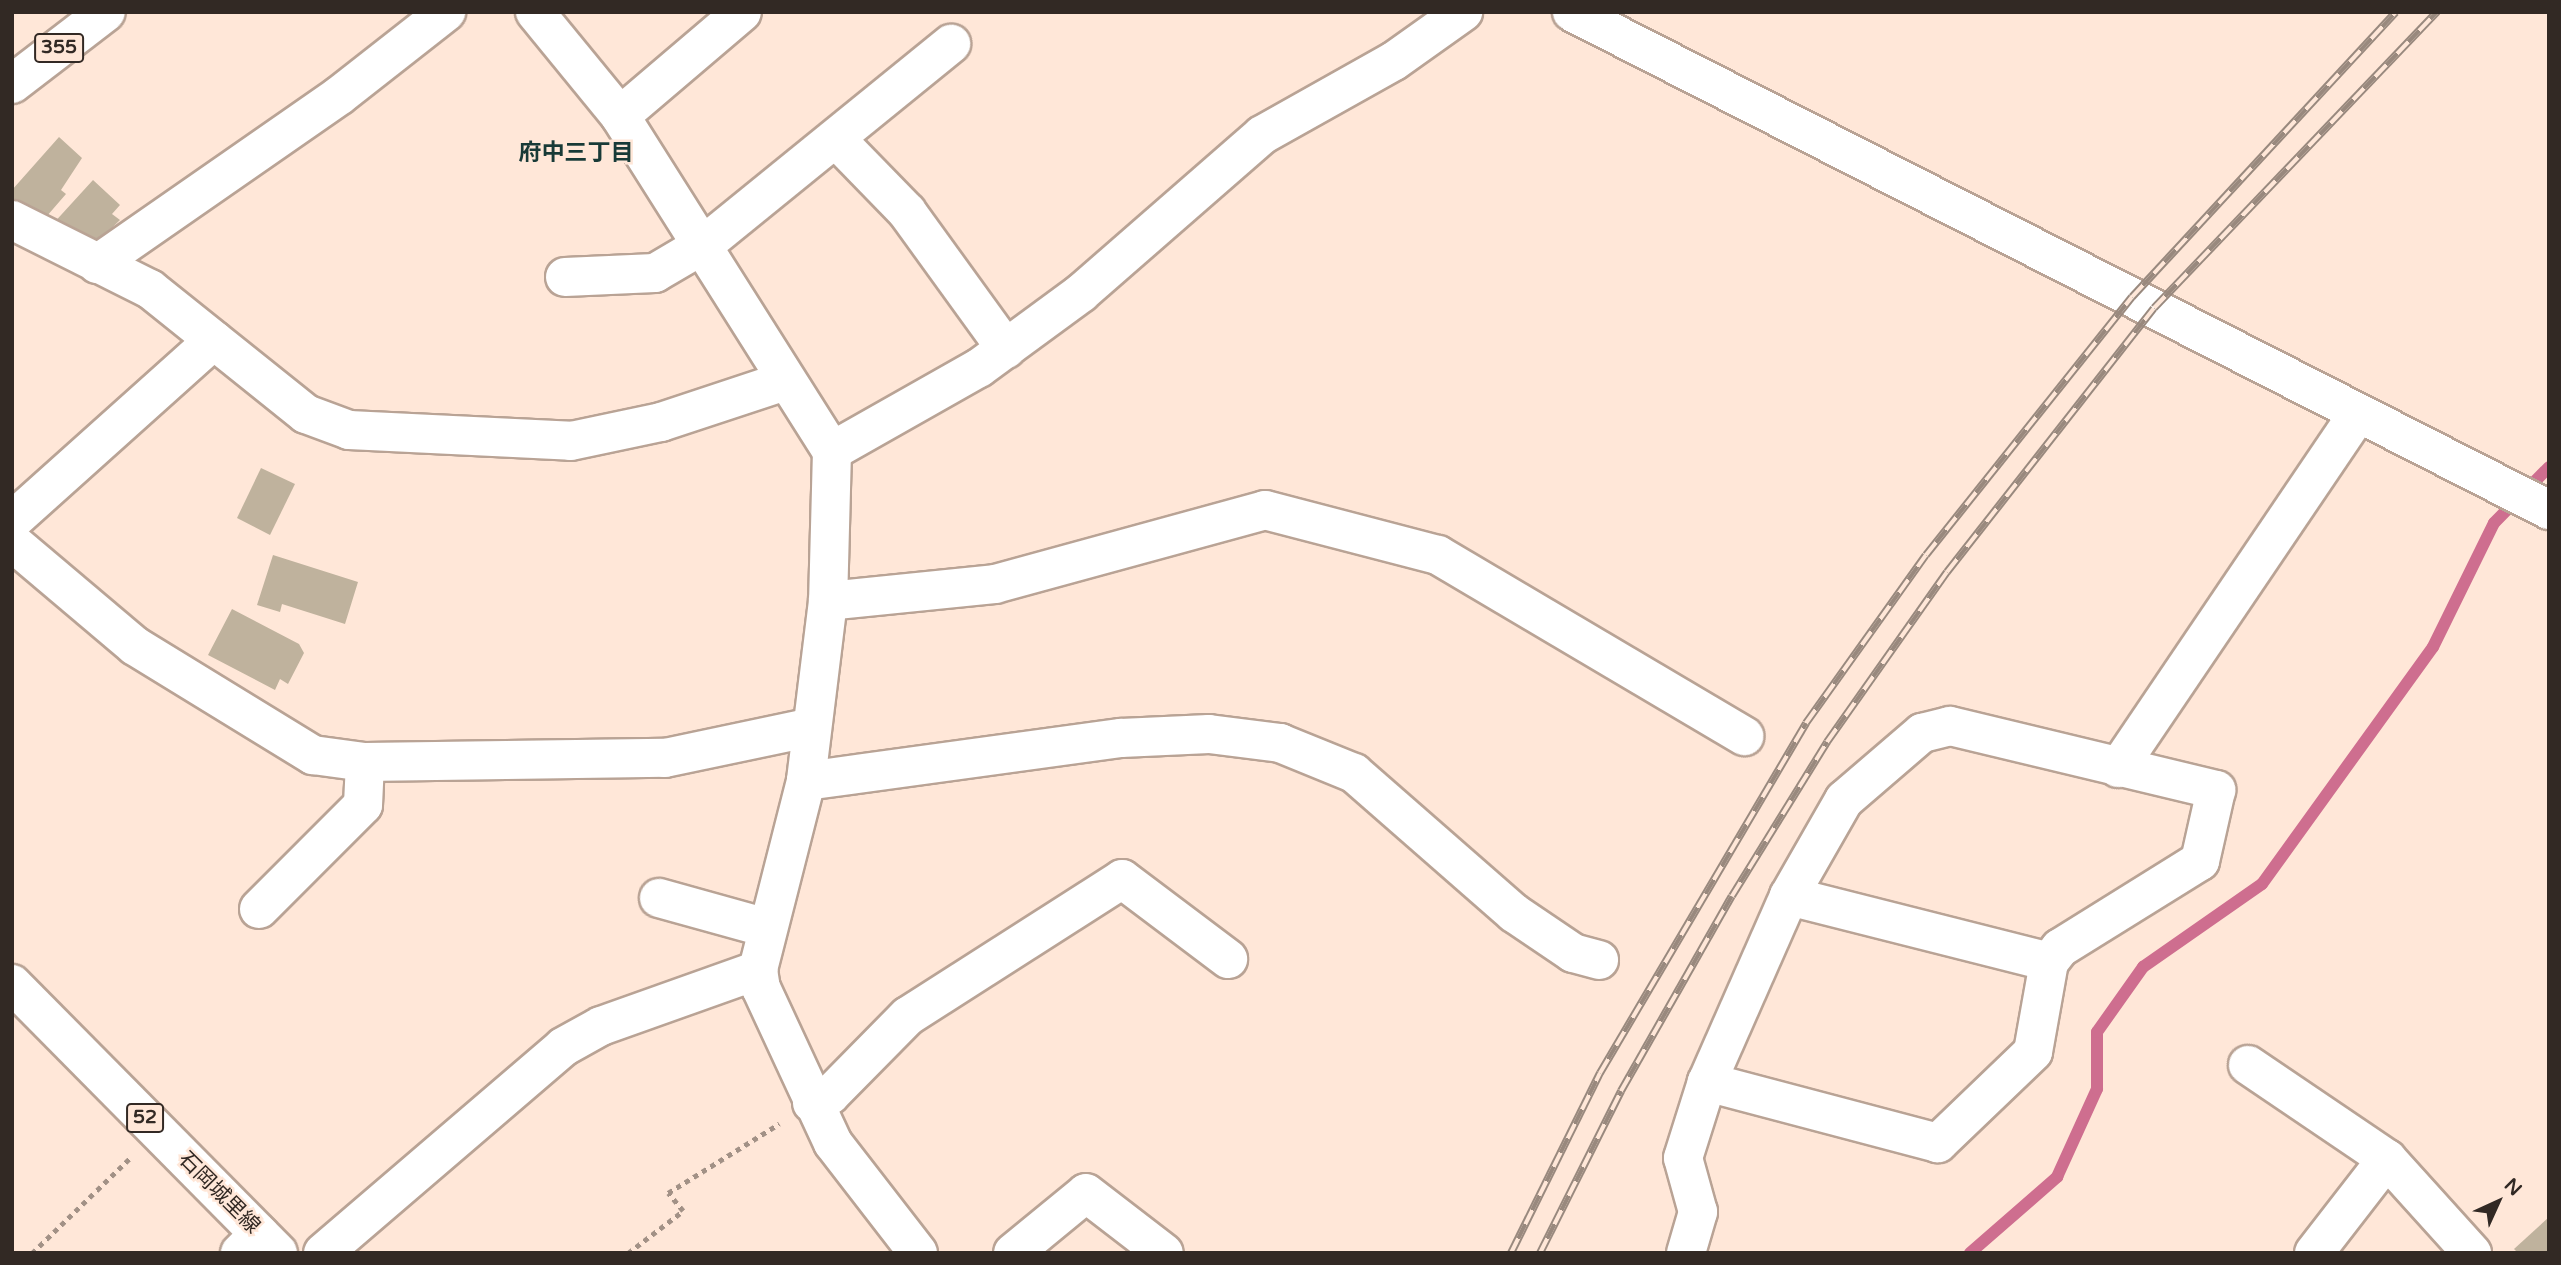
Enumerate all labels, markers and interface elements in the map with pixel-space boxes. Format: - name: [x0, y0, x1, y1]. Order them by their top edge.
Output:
- road number: 355: [33, 32, 85, 64]
- district label: 府中三丁目: [519, 139, 633, 167]
- road number: 52: [126, 1102, 164, 1134]
- street label: 石岡城里線: [173, 1147, 265, 1239]
- north arrow: [2463, 1167, 2533, 1237]
- text: N: [2500, 1174, 2526, 1200]

